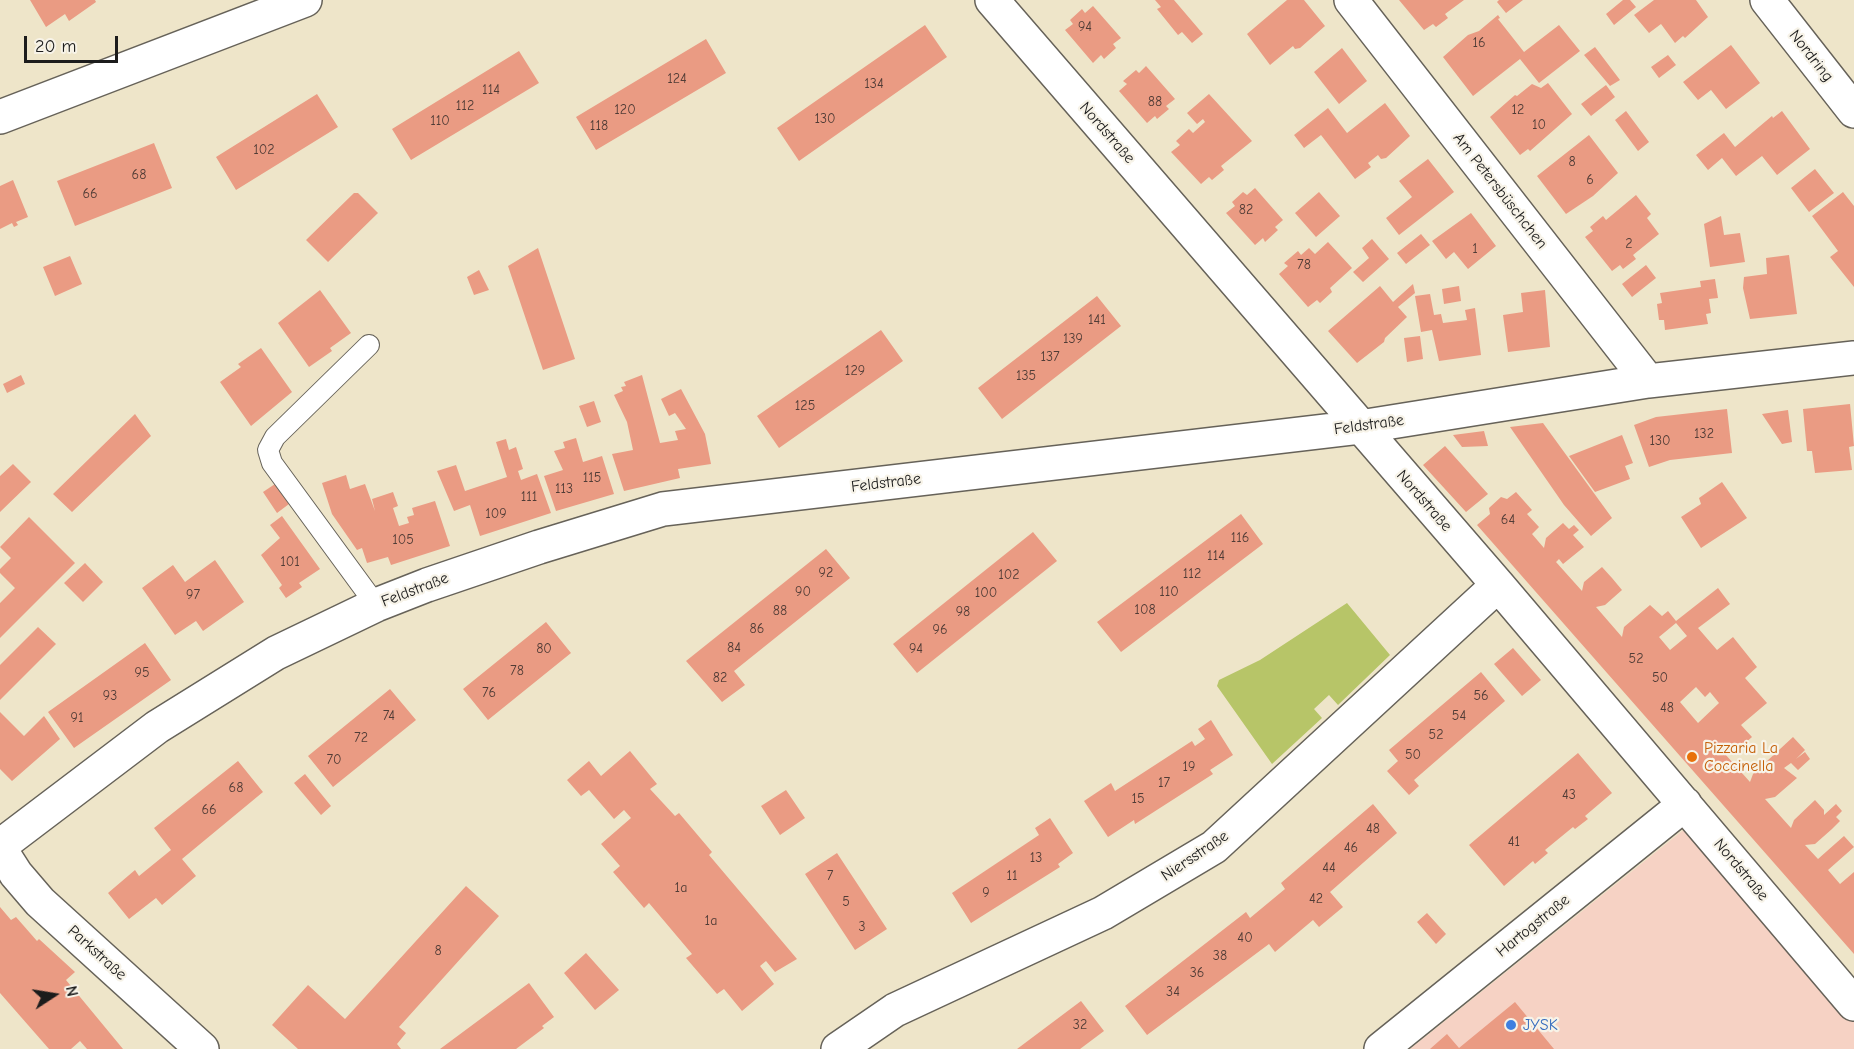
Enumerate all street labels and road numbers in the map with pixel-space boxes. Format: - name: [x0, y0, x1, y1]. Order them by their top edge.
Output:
- street label: Nordring: [1785, 26, 1837, 86]
- street label: Nordstraße: [1075, 98, 1139, 168]
- street label: Am Petersbüschchen: [1449, 129, 1551, 253]
- street label: Feldstraße: [1333, 411, 1405, 439]
- street label: Nordstraße: [1392, 466, 1456, 536]
- street label: Feldstraße: [850, 469, 922, 497]
- street label: Feldstraße: [379, 568, 451, 612]
- street label: Niersstraße: [1158, 826, 1232, 886]
- street label: Nordstraße: [1709, 835, 1773, 905]
- street label: Hartogstraße: [1492, 890, 1574, 962]
- street label: Parkstraße: [64, 922, 130, 984]

